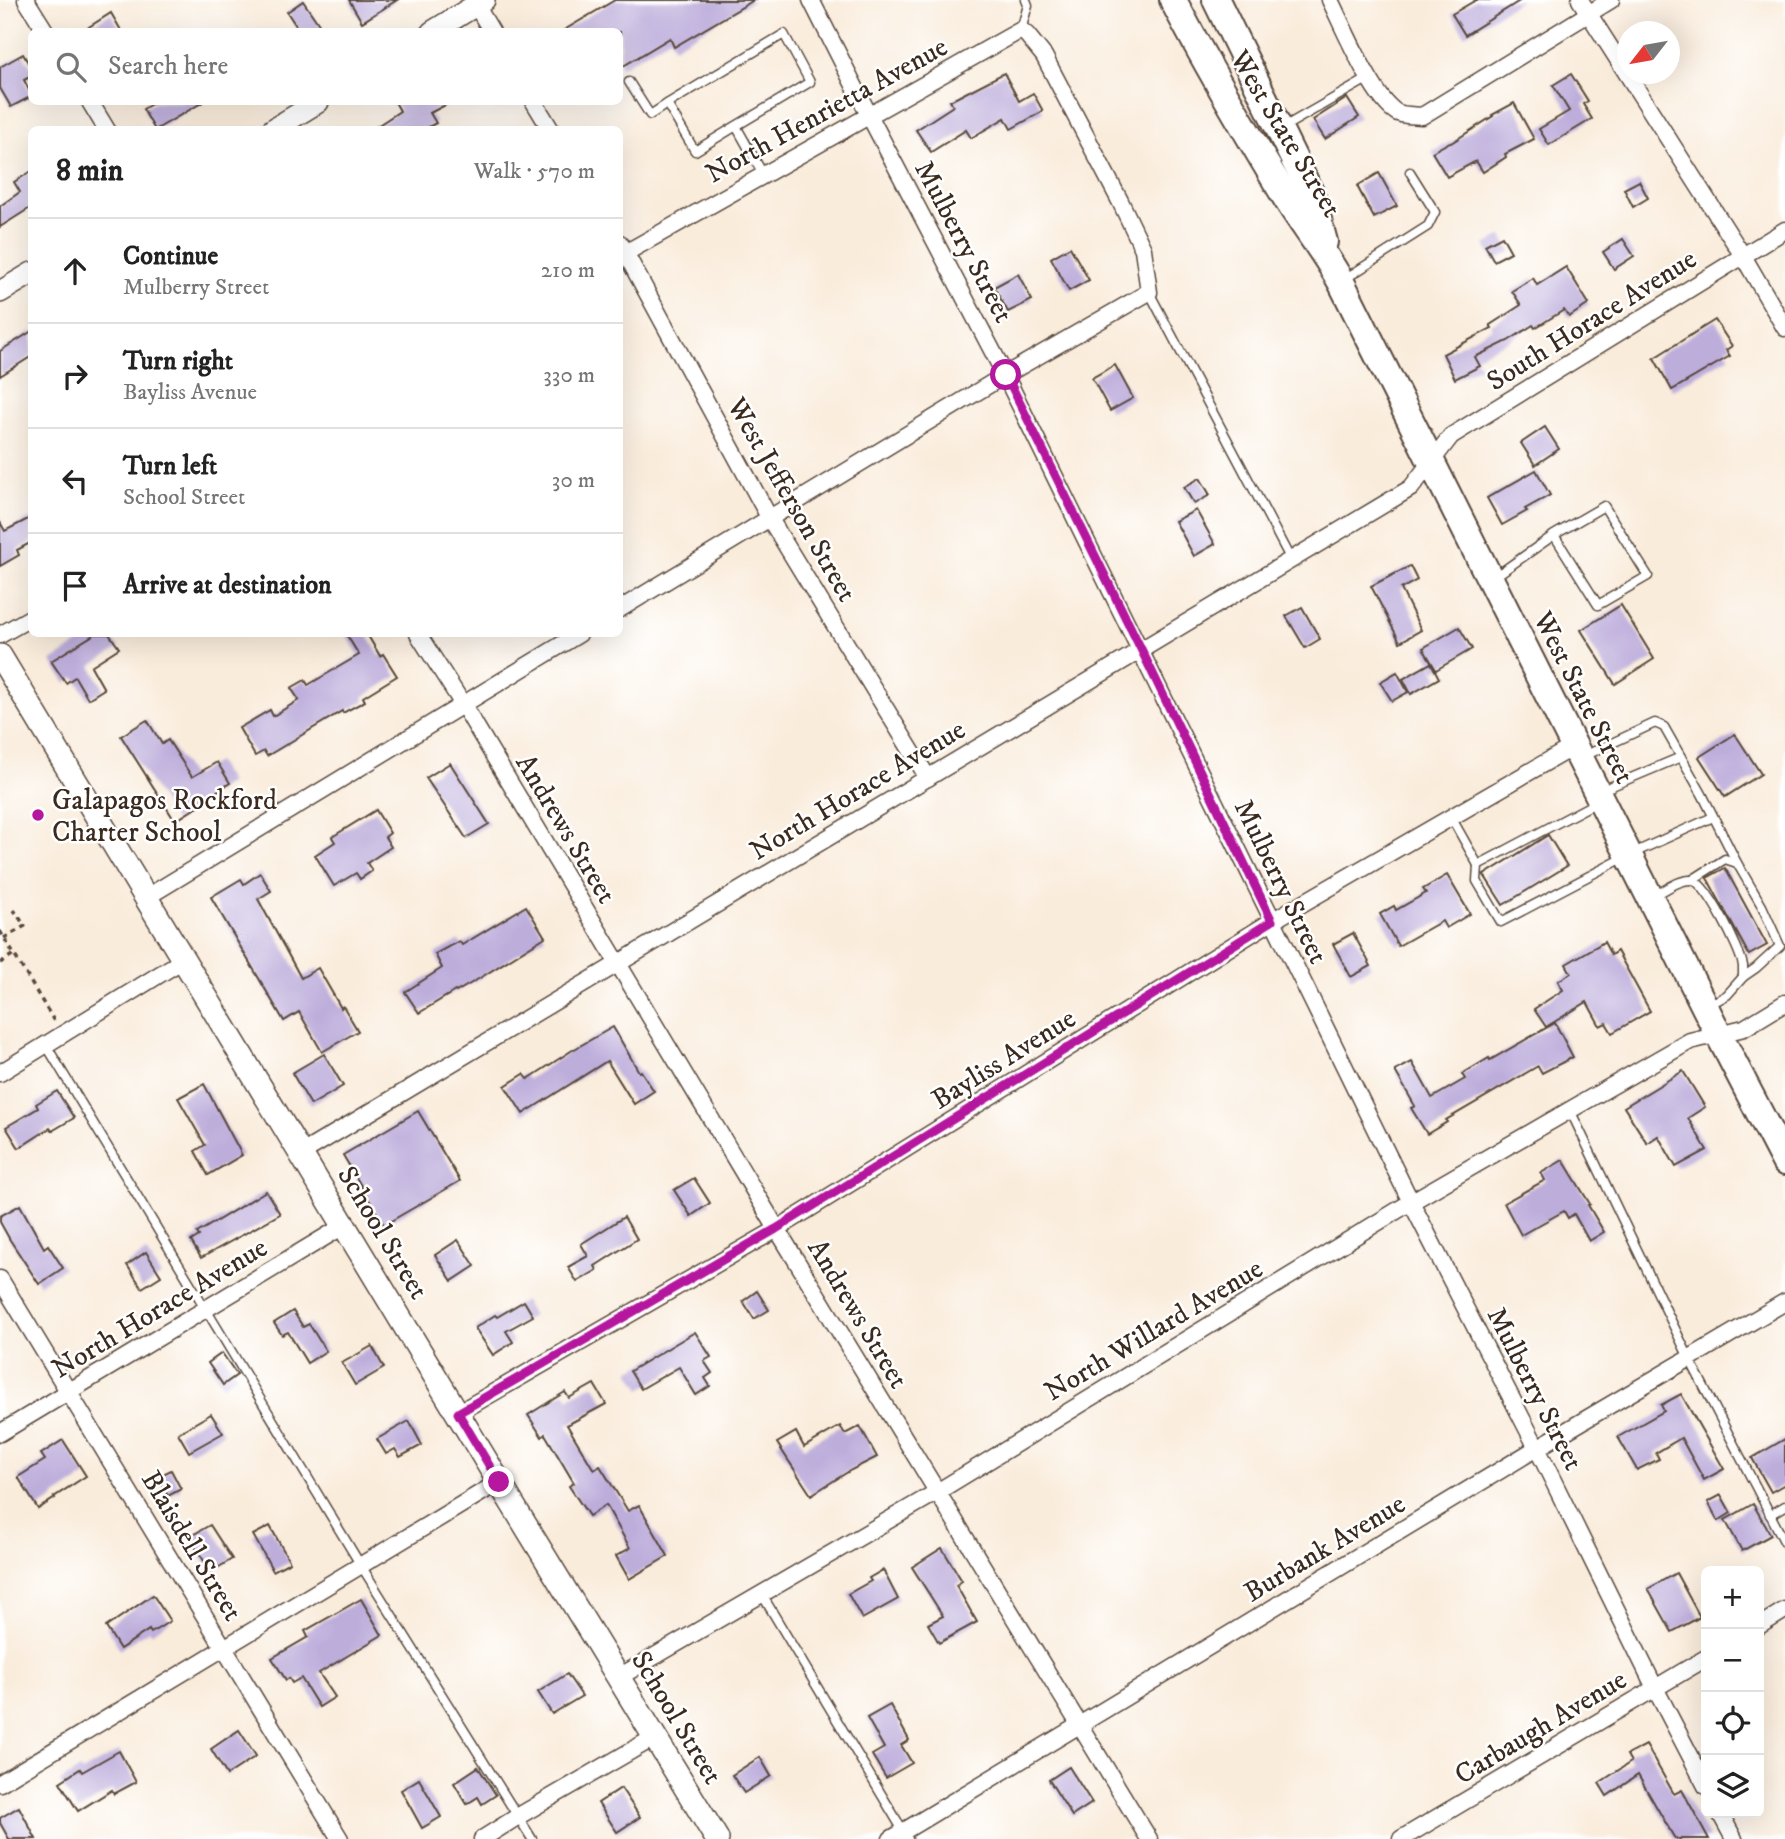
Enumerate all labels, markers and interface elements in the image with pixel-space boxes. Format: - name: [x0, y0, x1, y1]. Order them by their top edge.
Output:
- north arrow: [1617, 21, 1680, 84]
- search box: [28, 28, 623, 105]
- street label: North Henrietta Avenue: [700, 29, 954, 191]
- street label: West State Street: [1222, 43, 1349, 224]
- icon: search: [52, 48, 90, 86]
- text: Search here: [108, 50, 228, 83]
- text: 8 min: [56, 153, 123, 190]
- street label: Mulberry Street: [906, 155, 1021, 329]
- text: Walk · 570 m: [474, 157, 595, 186]
- text: Continue: [123, 240, 218, 273]
- street label: South Horace Avenue: [1480, 242, 1703, 399]
- icon: ahead: [56, 252, 94, 290]
- text: 210 m: [541, 256, 595, 285]
- text: Mulberry Street: [123, 273, 269, 302]
- text: Turn right: [123, 345, 233, 378]
- icon: right: [56, 357, 94, 395]
- route start: [990, 359, 1021, 390]
- text: 330 m: [543, 361, 595, 390]
- text: Bayliss Avenue: [123, 378, 257, 407]
- street label: West Jefferson Street: [719, 391, 864, 608]
- text: Turn left: [123, 450, 217, 483]
- icon: left: [56, 462, 94, 500]
- text: 30 m: [552, 466, 595, 495]
- text: School Street: [123, 483, 245, 512]
- icon: arrive: [56, 567, 94, 605]
- text: Arrive at destination: [123, 569, 332, 602]
- street label: West State Street: [1525, 605, 1642, 790]
- street label: North Horace Avenue: [744, 712, 972, 868]
- street label: Andrews Street: [508, 748, 624, 910]
- place label: Galapagos Rockford Charter School: [52, 783, 277, 850]
- street label: Mulberry Street: [1226, 794, 1335, 969]
- marker: Galapagos Rockford Charter School: [30, 807, 46, 823]
- street label: Bayliss Avenue: [925, 1001, 1082, 1117]
- street label: School Street: [329, 1160, 436, 1306]
- street label: North Horace Avenue: [46, 1230, 274, 1386]
- street label: Andrews Street: [800, 1233, 916, 1395]
- street label: North Willard Avenue: [1038, 1251, 1269, 1409]
- street label: Mulberry Street: [1479, 1301, 1591, 1476]
- street label: Blaisdell Street: [133, 1464, 250, 1627]
- route end: [483, 1466, 514, 1497]
- street label: Burbank Avenue: [1238, 1486, 1412, 1610]
- map controls: [1701, 1566, 1764, 1818]
- button: +: [1701, 1566, 1764, 1629]
- button: −: [1701, 1629, 1764, 1692]
- street label: School Street: [623, 1645, 730, 1791]
- street label: Carbaugh Avenue: [1448, 1662, 1633, 1792]
- button: locate: [1701, 1692, 1764, 1755]
- button: layers: [1701, 1755, 1764, 1818]

